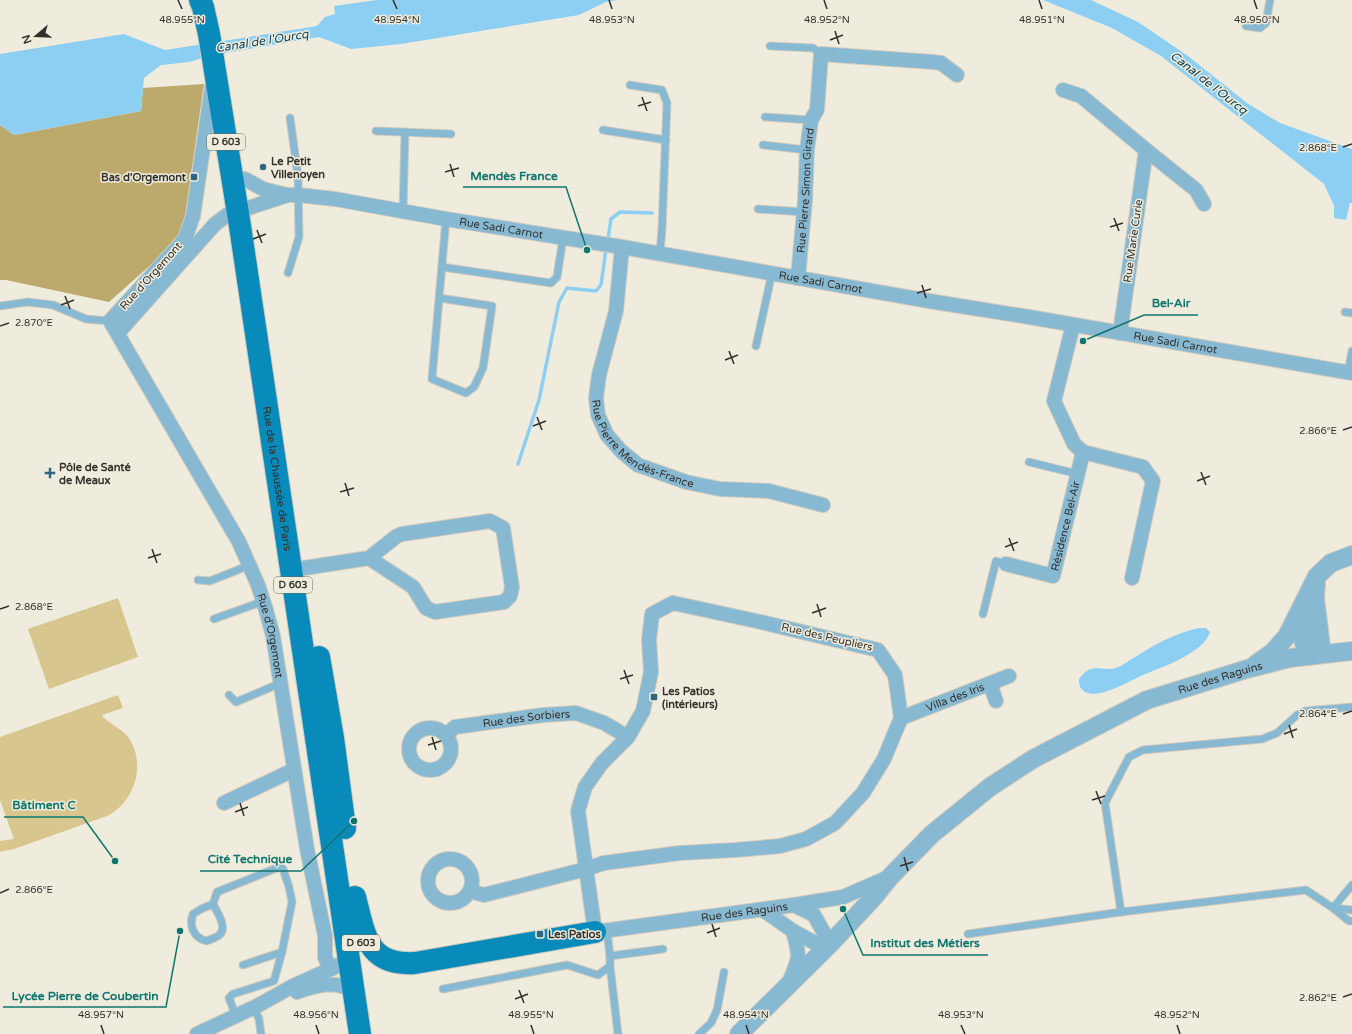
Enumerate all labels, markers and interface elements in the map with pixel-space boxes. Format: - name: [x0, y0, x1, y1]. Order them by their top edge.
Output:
- text: 48.955°N: [159, 14, 205, 26]
- text: 48.954°N: [374, 14, 420, 26]
- text: 48.953°N: [589, 14, 635, 26]
- text: 48.952°N: [804, 14, 850, 26]
- text: 48.951°N: [1019, 14, 1065, 26]
- text: 48.950°N: [1234, 14, 1280, 26]
- north arrow: [16, 16, 56, 56]
- water label: Canal de l'Ourcq: [215, 27, 311, 55]
- text: N: [19, 33, 35, 45]
- water label: Canal de l'Ourcq: [1168, 49, 1251, 118]
- street label: Rue Pierre Simon Girard: [794, 127, 816, 254]
- road number: D 603: [207, 134, 245, 150]
- text: 2.868°E: [1299, 142, 1337, 154]
- place label: Le Petit Villenoyen: [271, 155, 325, 182]
- marker: Le Petit Villenoyen: [258, 162, 268, 172]
- callout: Mendès France: [463, 163, 566, 187]
- text: Mendès France: [470, 169, 558, 183]
- place label: Bas d'Orgemont: [101, 171, 187, 185]
- marker: Bas d'Orgemont: [189, 172, 199, 182]
- street label: Rue Marie Curie: [1121, 199, 1145, 283]
- street label: Rue Sadi Carnot: [458, 215, 544, 241]
- street label: Rue d'Orgemont: [117, 239, 185, 313]
- street label: Rue Sadi Carnot: [778, 268, 864, 296]
- callout: Bel-Air: [1144, 291, 1198, 315]
- text: Bel-Air: [1152, 296, 1191, 310]
- text: 2.870°E: [15, 317, 53, 329]
- street label: Rue Sadi Carnot: [1133, 329, 1218, 356]
- street label: Rue Pierre Mendès-France: [590, 399, 695, 490]
- street label: Rue de la Chaussée de Paris: [260, 405, 295, 552]
- text: 2.866°E: [1299, 425, 1337, 437]
- place label: Pôle de Santé de Meaux: [59, 461, 131, 487]
- marker: Pôle de Santé de Meaux: [44, 467, 56, 479]
- street label: Résidence Bel-Air: [1048, 479, 1082, 572]
- road number: D 603: [274, 577, 312, 593]
- street label: Rue d'Orgemont: [255, 591, 286, 679]
- text: 2.868°E: [15, 601, 53, 613]
- street label: Rue des Peupliers: [780, 620, 874, 654]
- street label: Rue des Raguins: [1176, 659, 1264, 696]
- street label: Villa des Iris: [924, 680, 986, 714]
- place label: Les Patios (intérieurs): [662, 685, 718, 711]
- marker: Les Patios (intérieurs): [649, 692, 659, 702]
- street label: Rue des Sorbiers: [482, 707, 571, 730]
- text: 2.864°E: [1299, 708, 1337, 720]
- callout: Bâtiment C: [4, 793, 83, 817]
- text: Bâtiment C: [12, 798, 76, 812]
- callout: Cité Technique: [200, 847, 301, 871]
- text: Cité Technique: [208, 852, 293, 867]
- text: 2.866°E: [15, 884, 53, 896]
- street label: Rue des Raguins: [700, 899, 789, 924]
- place label: Les Patios: [548, 928, 601, 941]
- marker: Les Patios: [535, 929, 545, 939]
- callout: Institut des Métiers: [863, 931, 988, 955]
- road number: D 603: [342, 935, 380, 951]
- text: Institut des Métiers: [870, 936, 980, 950]
- callout: Lycée Pierre de Coubertin: [3, 983, 166, 1007]
- text: Lycée Pierre de Coubertin: [11, 989, 159, 1004]
- text: 2.862°E: [1299, 992, 1337, 1004]
- text: 48.957°N: [78, 1009, 124, 1021]
- text: 48.956°N: [293, 1009, 339, 1021]
- text: 48.955°N: [508, 1009, 554, 1021]
- text: 48.954°N: [723, 1009, 769, 1021]
- text: 48.953°N: [938, 1009, 984, 1021]
- text: 48.952°N: [1154, 1009, 1200, 1021]

